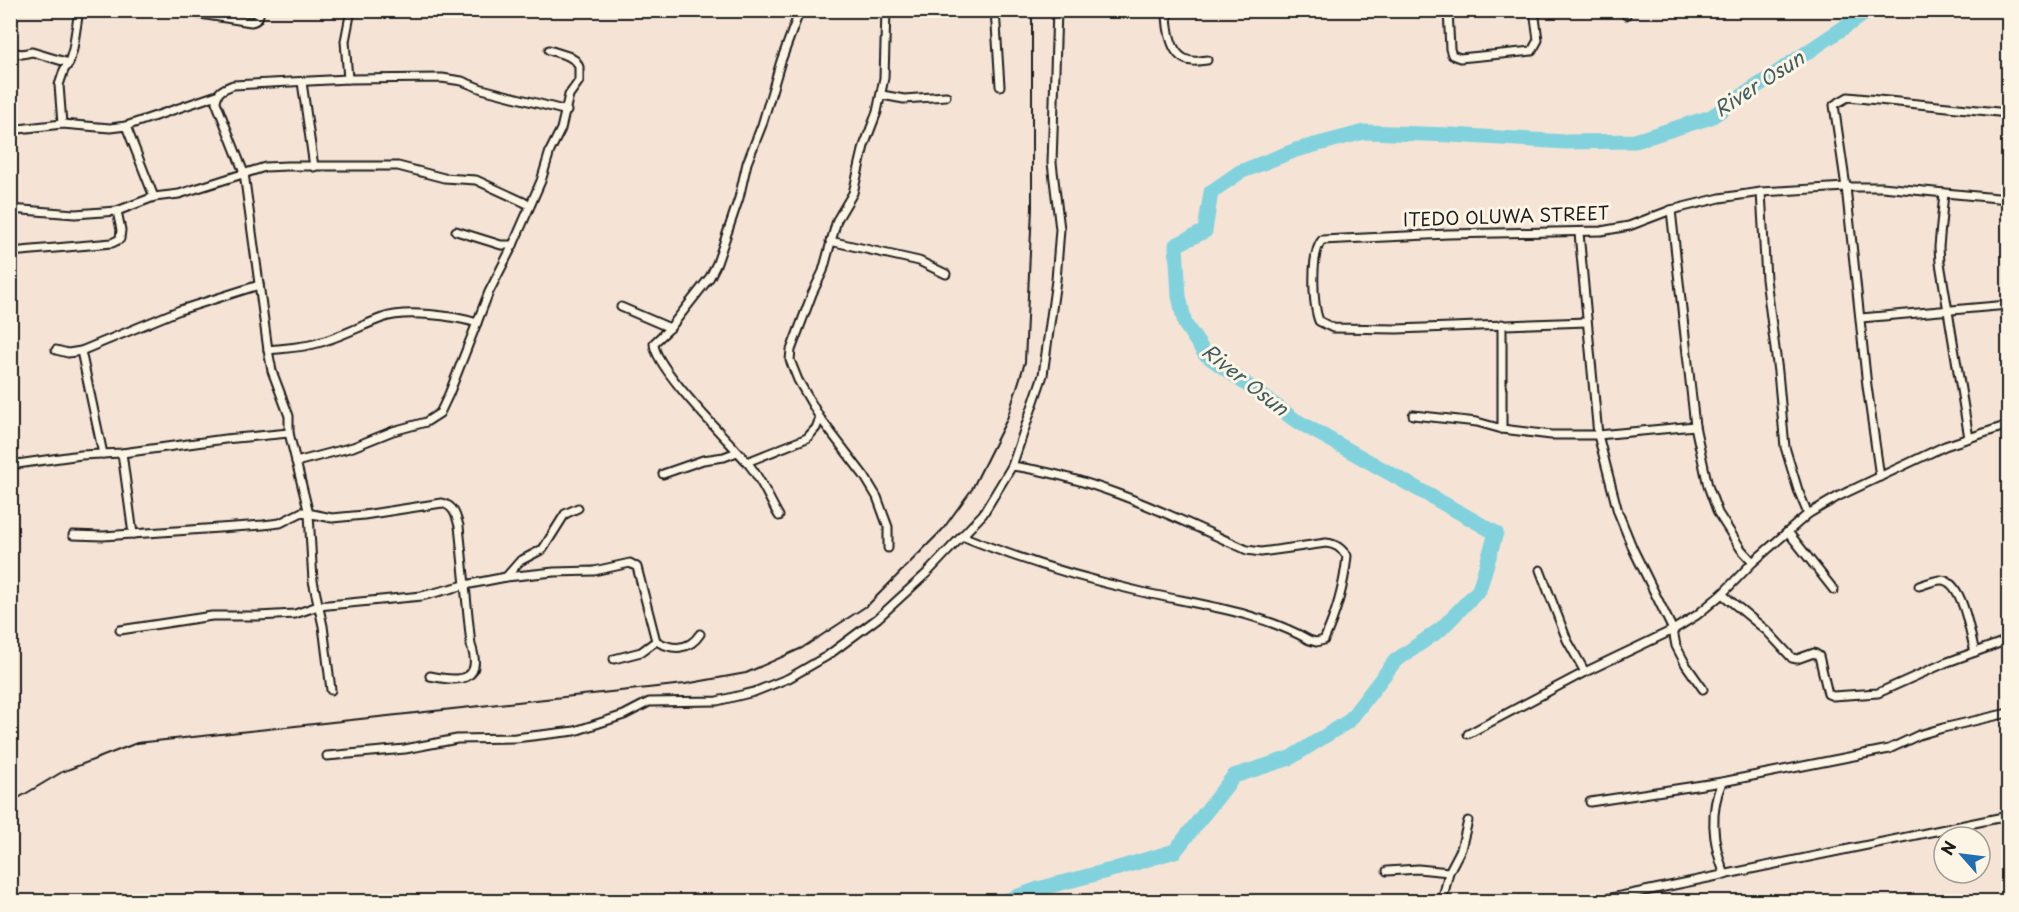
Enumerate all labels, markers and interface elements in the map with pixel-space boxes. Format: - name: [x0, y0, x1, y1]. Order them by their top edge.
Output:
- water label: River Osun: [1707, 42, 1810, 124]
- street label: ITEDO OLUWA STREET: [1403, 198, 1609, 233]
- water label: River Osun: [1196, 336, 1296, 423]
- north arrow: [1932, 825, 1992, 885]
- text: N: [1934, 836, 1961, 859]

